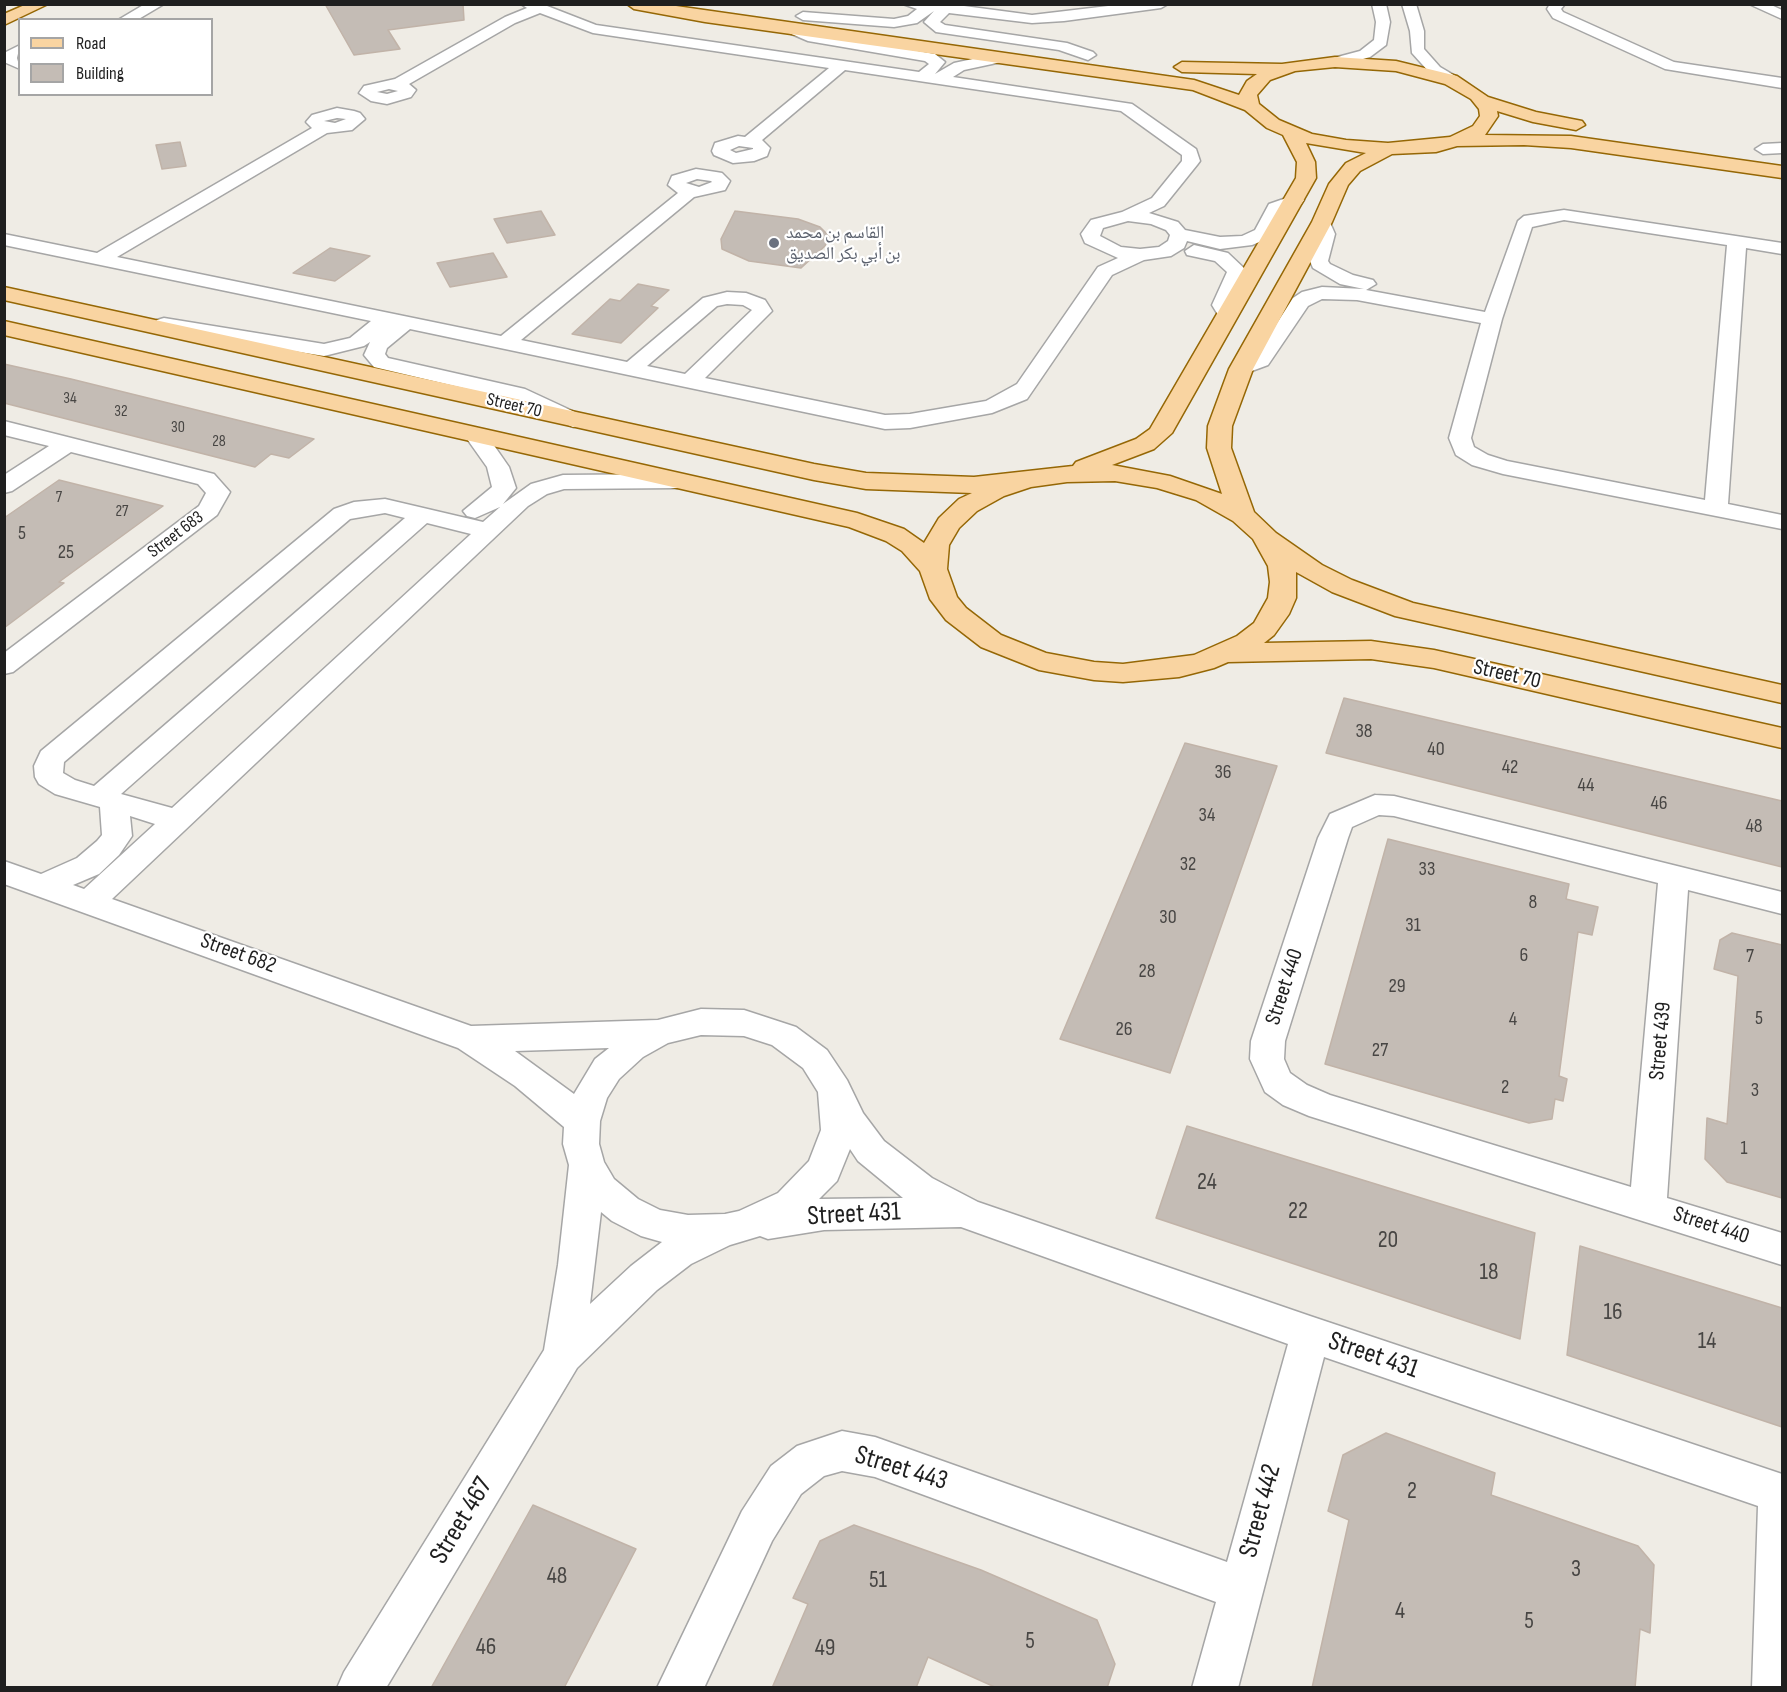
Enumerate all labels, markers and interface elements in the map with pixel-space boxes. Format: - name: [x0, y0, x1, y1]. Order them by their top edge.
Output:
- legend: [18, 18, 213, 96]
- text: Road: [76, 33, 106, 54]
- text: Building: [76, 63, 124, 84]
- place label: القاسم بن محمد بن أبي بكر الصديق: [786, 222, 901, 264]
- marker: القاسم بن محمد بن أبي بكر الصديق: [767, 236, 781, 250]
- house number: 34: [63, 389, 77, 409]
- street label: Street 70: [484, 389, 544, 423]
- house number: 32: [114, 402, 128, 422]
- house number: 30: [171, 418, 185, 438]
- house number: 28: [212, 432, 226, 452]
- house number: 7: [56, 488, 62, 508]
- house number: 27: [115, 502, 129, 522]
- street label: Street 683: [144, 507, 208, 563]
- house number: 5: [18, 522, 26, 546]
- house number: 25: [58, 541, 74, 565]
- street label: Street 70: [1471, 654, 1543, 696]
- house number: 38: [1355, 720, 1373, 744]
- house number: 40: [1427, 738, 1445, 762]
- house number: 42: [1502, 756, 1518, 780]
- house number: 36: [1214, 761, 1232, 785]
- house number: 44: [1578, 774, 1594, 798]
- house number: 46: [1650, 792, 1668, 816]
- house number: 34: [1199, 804, 1215, 828]
- house number: 48: [1745, 815, 1763, 839]
- house number: 32: [1180, 853, 1196, 877]
- house number: 33: [1419, 858, 1435, 882]
- house number: 8: [1529, 891, 1537, 915]
- house number: 30: [1159, 906, 1177, 930]
- house number: 31: [1405, 914, 1421, 938]
- street label: Street 682: [197, 928, 279, 980]
- house number: 6: [1520, 944, 1528, 968]
- house number: 7: [1746, 945, 1754, 969]
- street label: Street 440: [1260, 946, 1310, 1028]
- house number: 28: [1139, 960, 1155, 984]
- house number: 29: [1388, 975, 1406, 999]
- street label: Street 439: [1644, 1001, 1678, 1081]
- house number: 5: [1755, 1007, 1763, 1031]
- house number: 4: [1509, 1008, 1517, 1032]
- house number: 26: [1116, 1018, 1132, 1042]
- house number: 27: [1372, 1039, 1388, 1063]
- house number: 2: [1501, 1076, 1509, 1100]
- house number: 3: [1751, 1079, 1759, 1103]
- house number: 1: [1741, 1137, 1747, 1161]
- house number: 24: [1197, 1169, 1217, 1197]
- street label: Street 431: [807, 1196, 901, 1234]
- house number: 22: [1288, 1198, 1308, 1226]
- street label: Street 440: [1670, 1201, 1752, 1251]
- house number: 20: [1378, 1227, 1398, 1255]
- house number: 18: [1480, 1259, 1498, 1287]
- house number: 16: [1604, 1299, 1622, 1327]
- street label: Street 431: [1324, 1325, 1422, 1387]
- house number: 14: [1698, 1328, 1716, 1356]
- street label: Street 443: [851, 1440, 951, 1498]
- street label: Street 442: [1233, 1461, 1289, 1561]
- street label: Street 467: [424, 1472, 500, 1570]
- house number: 2: [1407, 1478, 1417, 1506]
- house number: 3: [1571, 1556, 1581, 1584]
- house number: 48: [547, 1563, 567, 1591]
- house number: 51: [869, 1567, 887, 1595]
- house number: 4: [1395, 1598, 1405, 1626]
- house number: 5: [1524, 1608, 1534, 1636]
- house number: 5: [1025, 1628, 1035, 1656]
- house number: 46: [476, 1634, 496, 1662]
- house number: 49: [815, 1635, 835, 1663]

